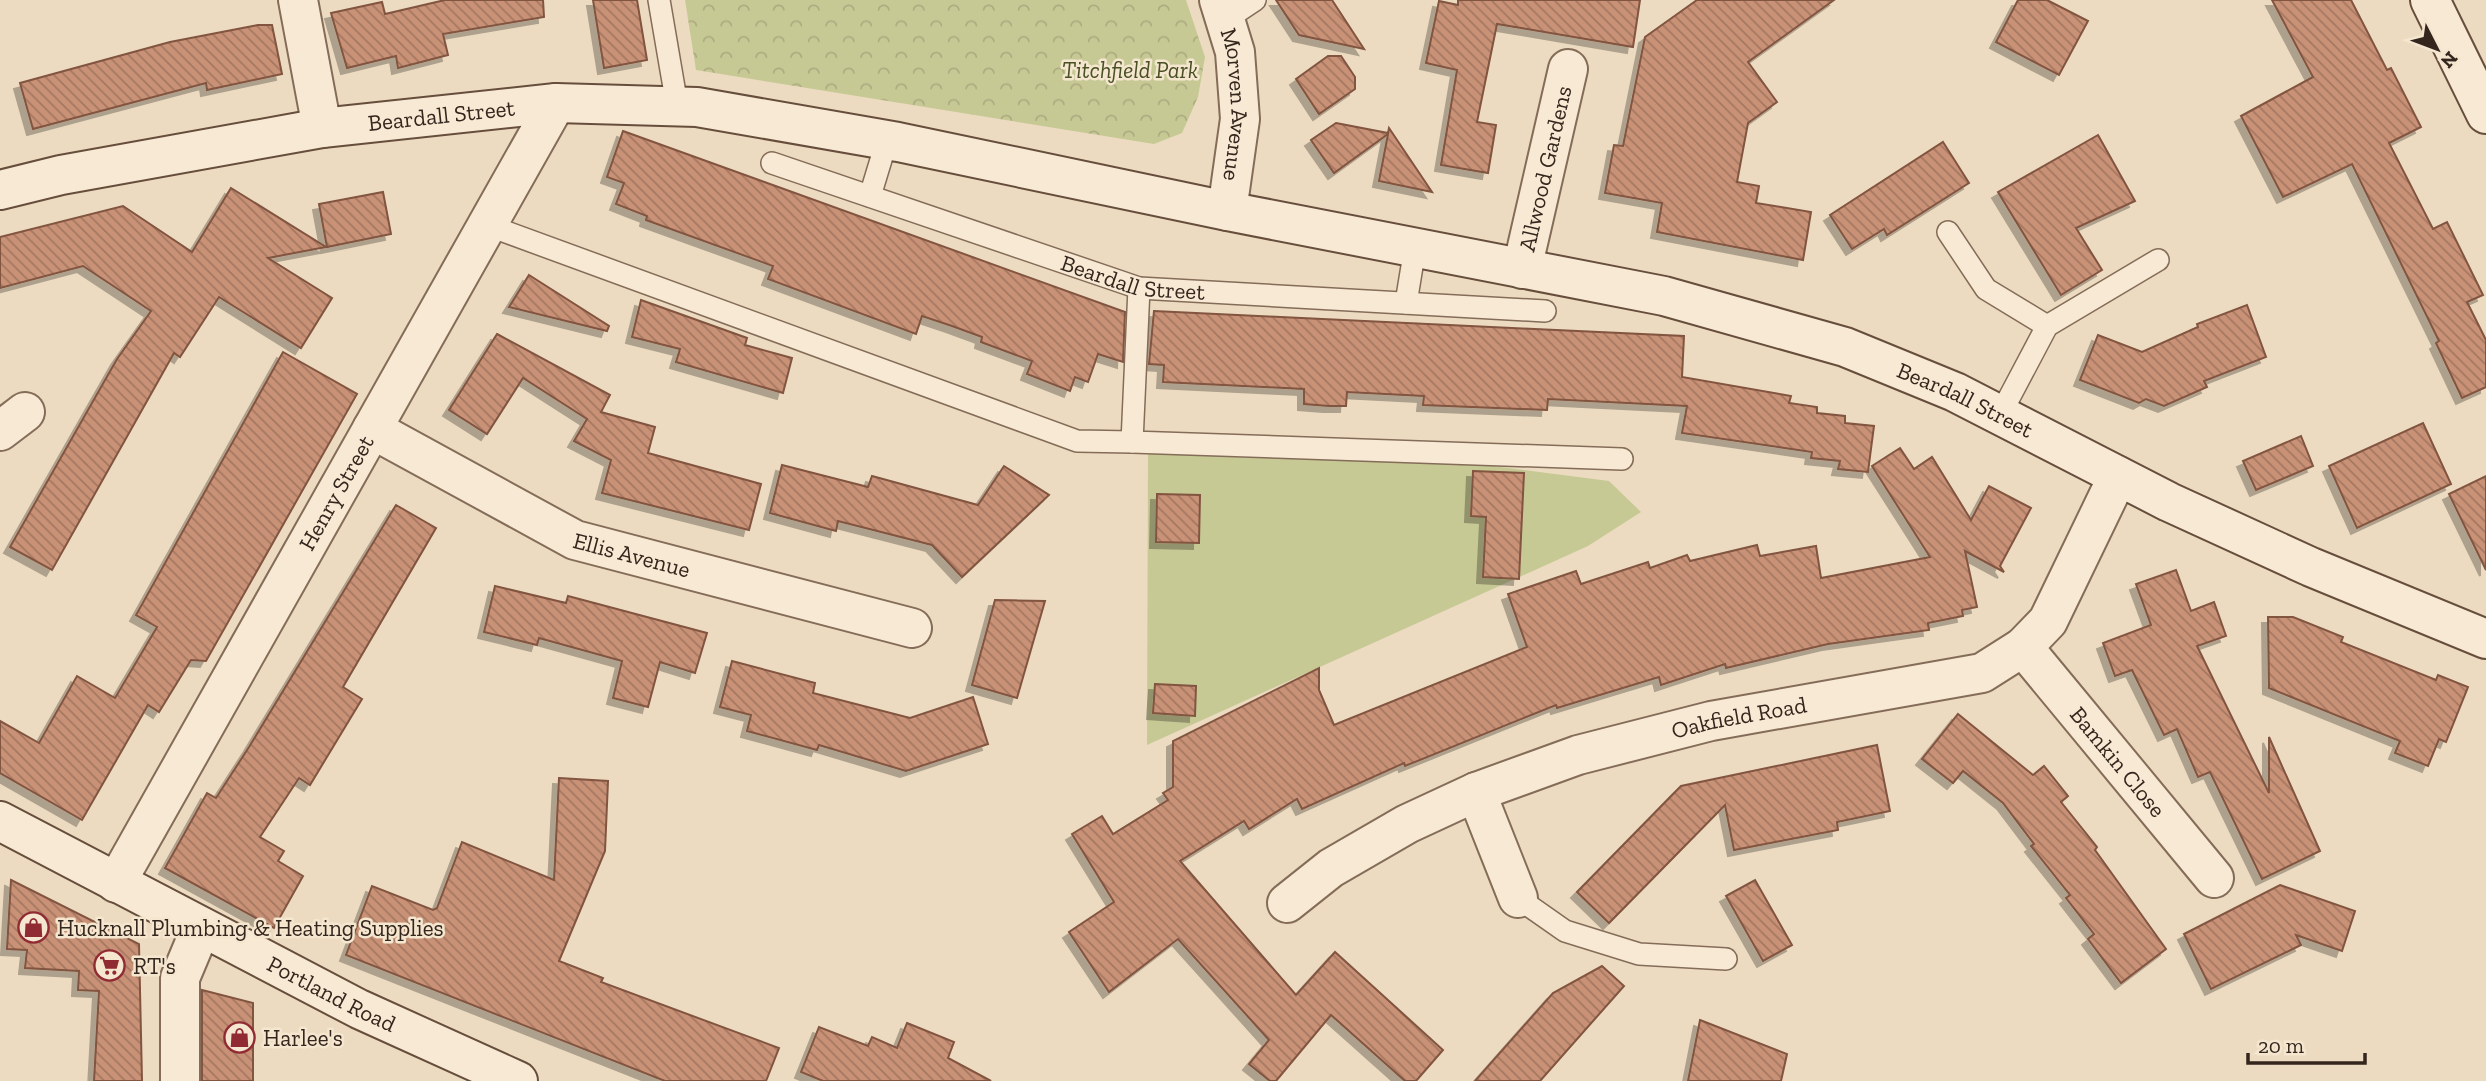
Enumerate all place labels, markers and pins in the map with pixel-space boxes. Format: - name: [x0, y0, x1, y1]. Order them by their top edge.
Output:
- shop icon: Hucknall Plumbing & Heating Supplies: [17, 911, 51, 945]
- place label: Hucknall Plumbing & Heating Supplies: [57, 914, 444, 942]
- supermarket icon: RT's: [93, 949, 127, 983]
- place label: RT's: [133, 952, 176, 980]
- shop icon: Harlee's: [223, 1021, 257, 1055]
- place label: Harlee's: [263, 1024, 343, 1052]

